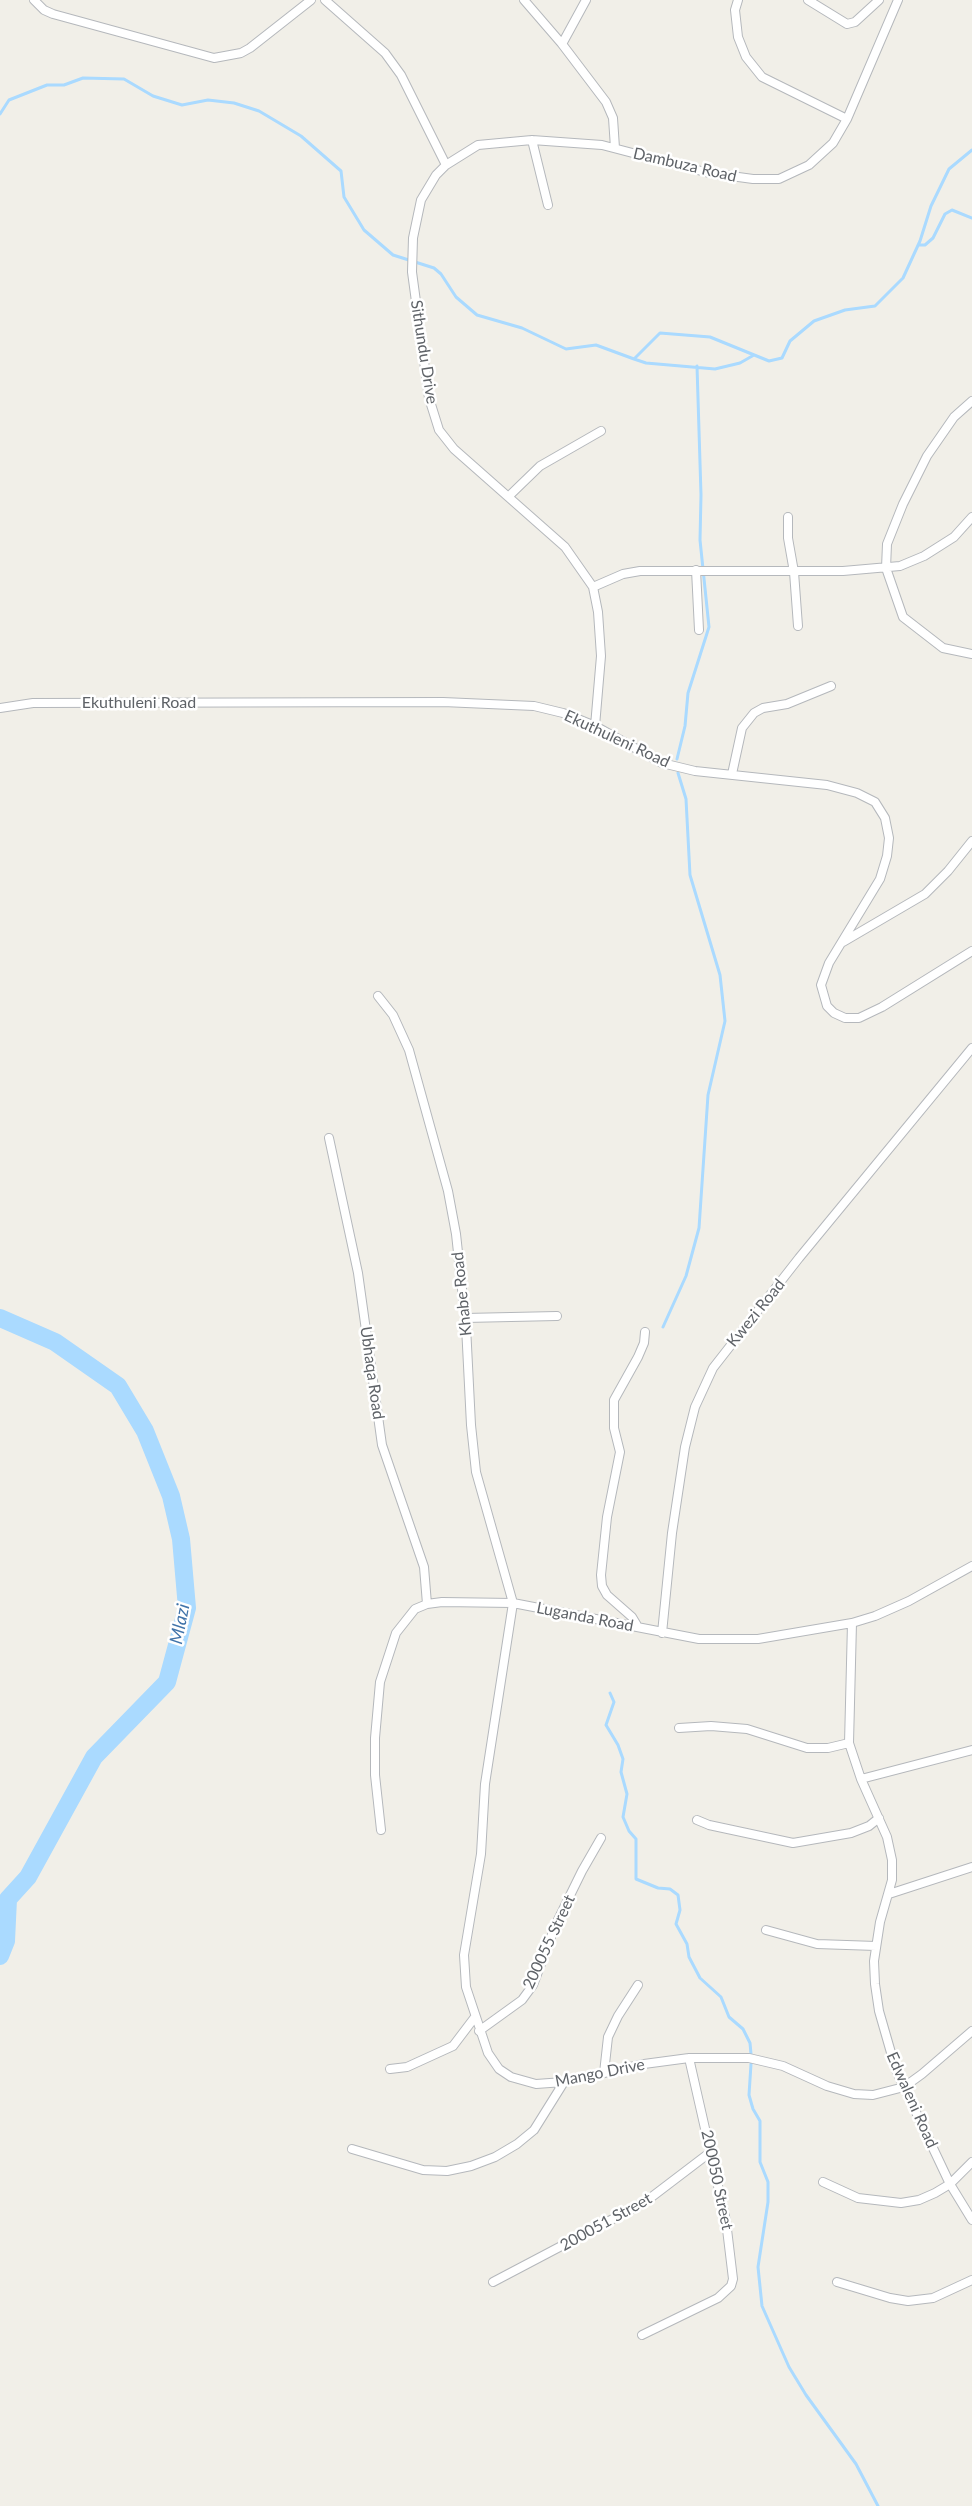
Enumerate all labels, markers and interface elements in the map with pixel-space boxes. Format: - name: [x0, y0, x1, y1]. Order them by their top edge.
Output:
- street label: Dambuza Road: [631, 144, 739, 186]
- street label: Sithundu Drive: [406, 299, 442, 405]
- street label: Ekuthuleni Road: [82, 693, 196, 713]
- street label: Ekuthuleni Road: [561, 706, 673, 772]
- street label: Khabe Road: [448, 1251, 476, 1337]
- street label: Kwezi Road: [723, 1275, 789, 1351]
- street label: Ubhaqa Road: [356, 1325, 388, 1421]
- street label: Luganda Road: [535, 1598, 635, 1636]
- water label: Mlazi: [166, 1602, 194, 1646]
- street label: 200055 Street: [519, 1892, 579, 1992]
- street label: Edwaleni Road: [882, 2049, 942, 2151]
- street label: Mango Drive: [554, 2055, 646, 2091]
- street label: 200050 Street: [697, 2128, 737, 2232]
- street label: 200051 Street: [557, 2189, 655, 2255]

